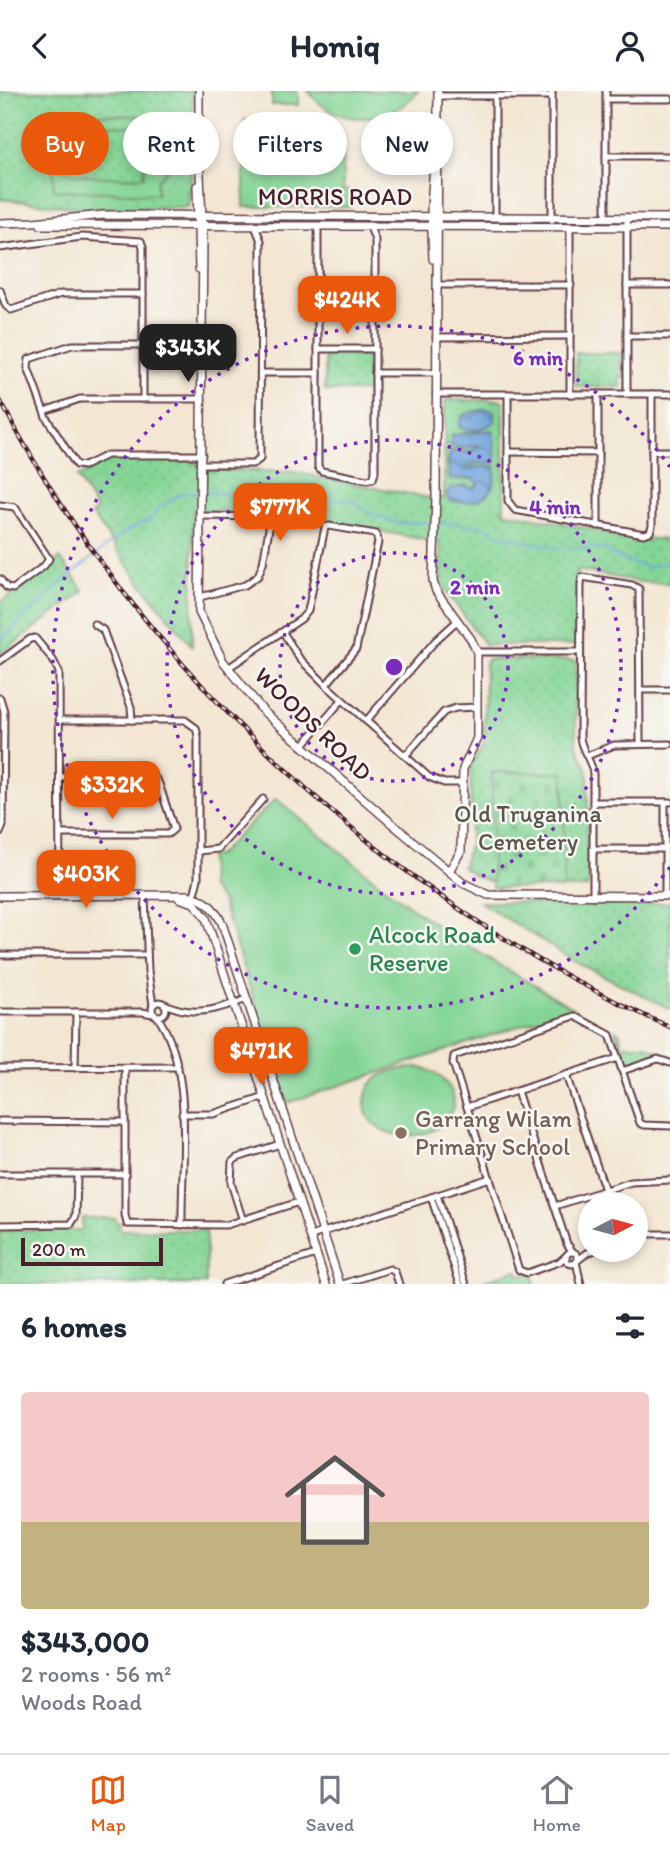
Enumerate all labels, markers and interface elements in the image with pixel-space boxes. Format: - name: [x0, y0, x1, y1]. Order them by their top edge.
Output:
- icon: back: [21, 27, 59, 65]
- text: Homiq: [290, 27, 380, 65]
- icon: person: [611, 27, 649, 65]
- chip: Buy: [21, 112, 109, 175]
- chip: Rent: [123, 112, 219, 175]
- chip: Filters: [233, 112, 347, 175]
- chip: New: [361, 112, 453, 175]
- street label: MORRIS ROAD: [258, 182, 412, 211]
- pin: $424K: [298, 277, 396, 336]
- text: $424K: [314, 285, 380, 313]
- pin: $343K: [139, 324, 237, 384]
- text: $343K: [155, 333, 221, 361]
- text: 6 min: [513, 345, 564, 370]
- pin: $777K: [231, 483, 329, 543]
- text: $777K: [250, 492, 310, 520]
- text: 4 min: [529, 494, 582, 519]
- text: 2 min: [450, 574, 501, 599]
- centre of rings: [382, 655, 406, 679]
- street label: WOODS ROAD: [249, 661, 378, 787]
- pin: $332K: [63, 761, 161, 821]
- text: $332K: [80, 770, 144, 798]
- park label: Old Truganina Cemetery: [454, 799, 602, 856]
- pin: $403K: [37, 851, 135, 910]
- text: $403K: [53, 859, 119, 887]
- place label: Alcock Road Reserve: [369, 920, 496, 977]
- marker: Alcock Road Reserve: [347, 941, 363, 957]
- pin: $471K: [212, 1027, 310, 1087]
- text: $471K: [230, 1036, 292, 1064]
- place label: Garrang Wilam Primary School: [415, 1104, 572, 1161]
- marker: Garrang Wilam Primary School: [393, 1125, 409, 1141]
- north arrow: [578, 1192, 648, 1262]
- map controls: [578, 1192, 648, 1262]
- scale bar: [21, 1235, 163, 1267]
- text: 200 m: [32, 1238, 86, 1261]
- icon: filters: [611, 1307, 649, 1345]
- text: 6 homes: [21, 1308, 127, 1345]
- icon: home: [272, 1437, 398, 1563]
- text: $343,000: [21, 1623, 150, 1660]
- text: 2 rooms · 56 m²: [21, 1660, 172, 1688]
- text: Woods Road: [21, 1688, 142, 1716]
- tab: Map: [89, 1771, 127, 1836]
- tab: Saved: [306, 1771, 354, 1836]
- tab: Home: [533, 1771, 581, 1836]

